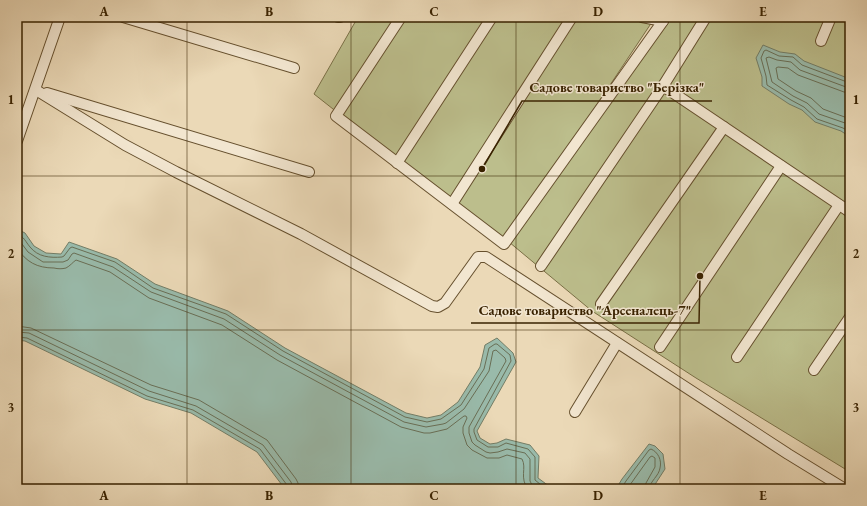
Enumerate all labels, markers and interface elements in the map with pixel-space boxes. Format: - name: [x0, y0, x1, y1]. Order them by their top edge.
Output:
- text: A: [98, 3, 109, 20]
- text: B: [265, 3, 273, 20]
- text: C: [429, 3, 439, 20]
- text: D: [593, 3, 603, 20]
- text: E: [759, 3, 767, 20]
- callout: Садове товариство "Берізка": [522, 75, 712, 101]
- text: Садове товариство "Берізка": [530, 78, 704, 96]
- text: 1: [8, 91, 15, 108]
- text: 1: [853, 91, 860, 108]
- text: 2: [8, 245, 15, 262]
- text: 2: [853, 245, 860, 262]
- callout: Садове товариство "Арсеналець-7": [471, 297, 699, 323]
- text: Садове товариство "Арсеналець-7": [479, 301, 691, 319]
- text: 3: [8, 399, 15, 416]
- text: 3: [853, 399, 860, 416]
- text: A: [98, 487, 109, 504]
- text: B: [265, 487, 273, 504]
- text: C: [429, 487, 439, 504]
- text: D: [593, 487, 603, 504]
- text: E: [759, 487, 767, 504]

